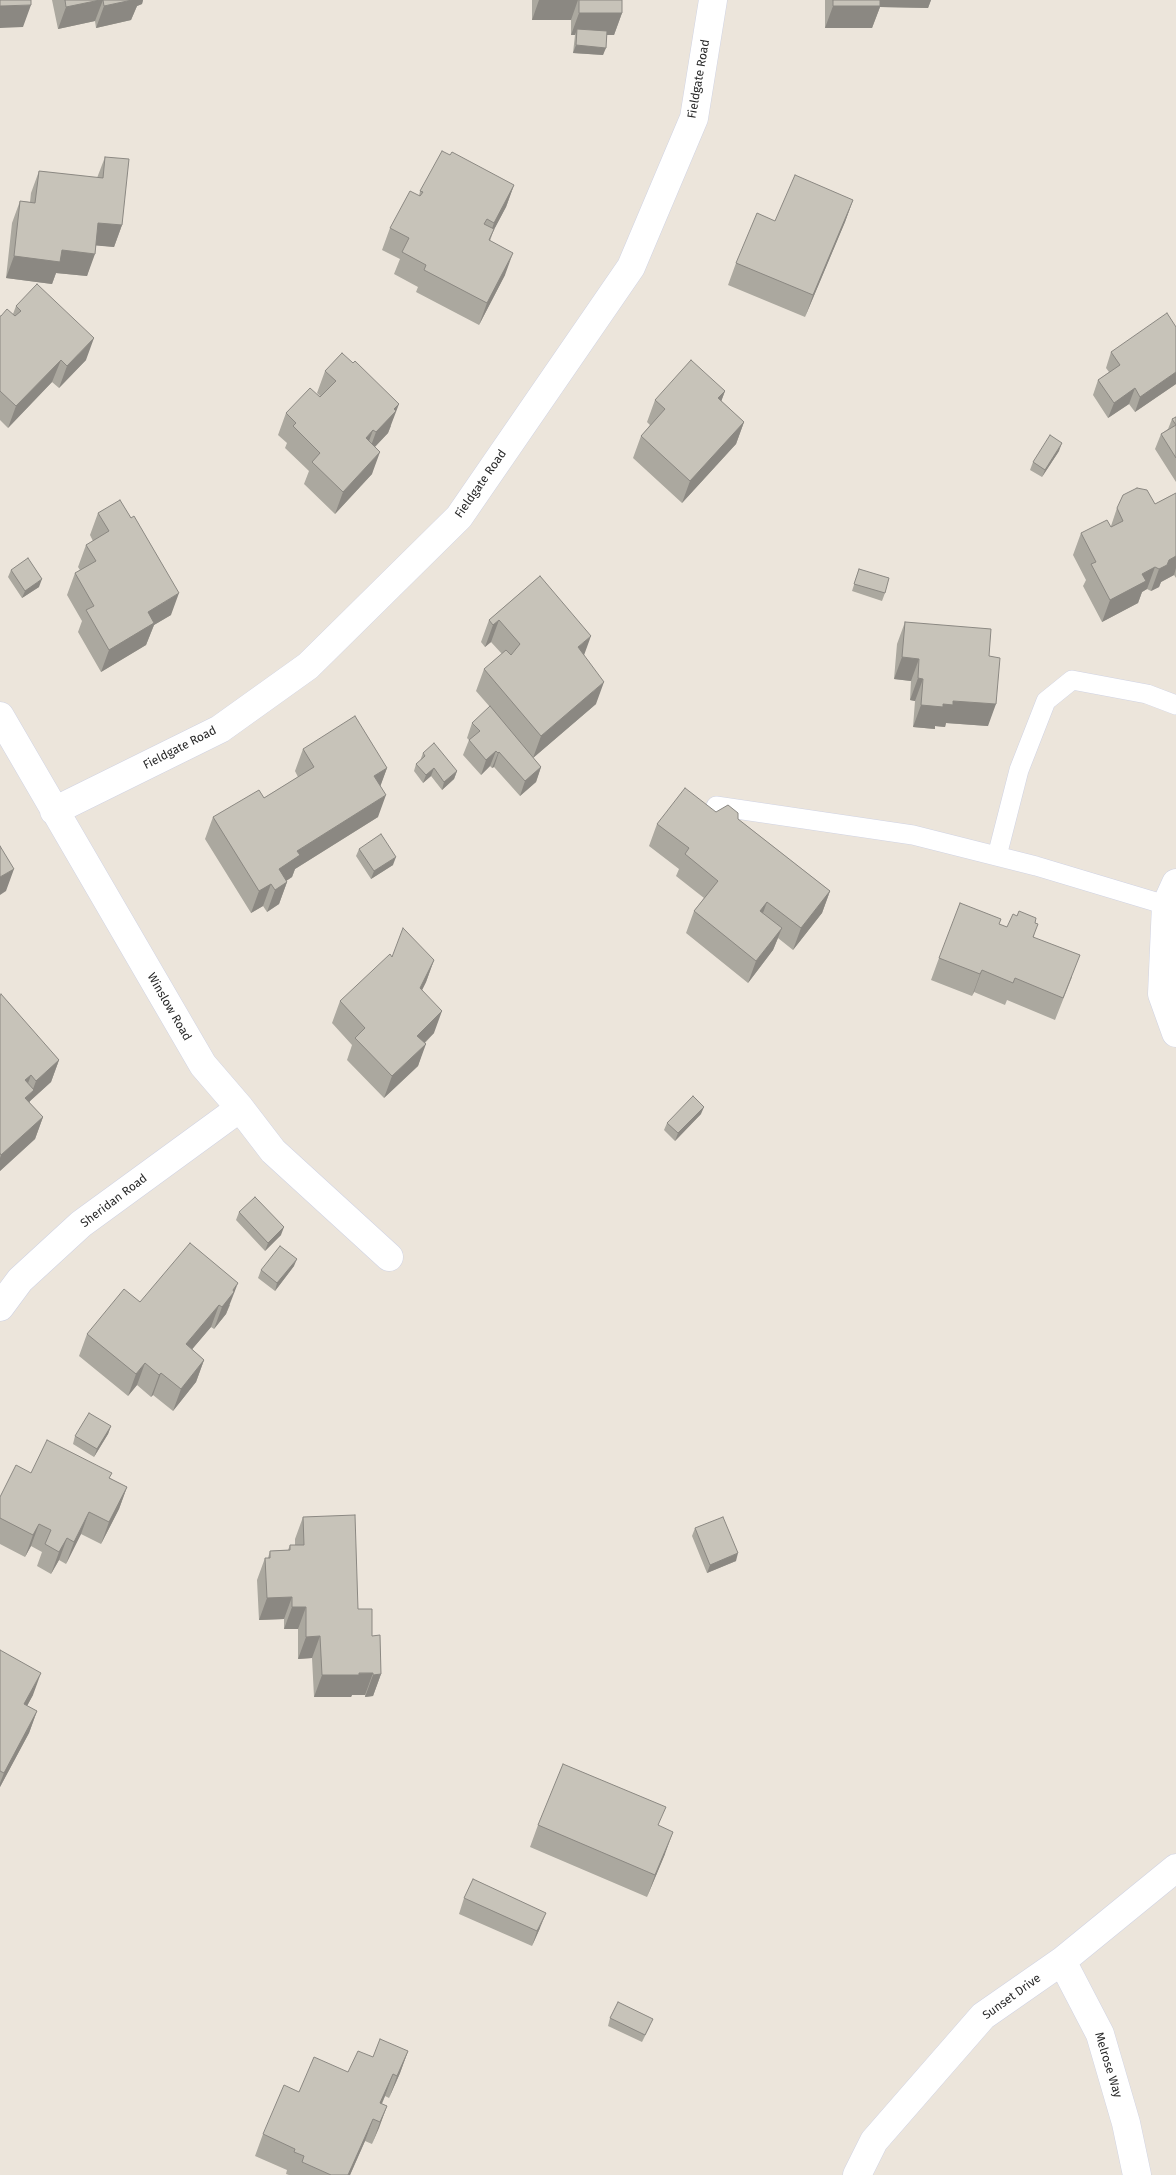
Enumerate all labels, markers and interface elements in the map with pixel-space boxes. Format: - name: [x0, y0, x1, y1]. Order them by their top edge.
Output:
- street label: Fieldgate Road: [685, 38, 713, 120]
- street label: Fieldgate Road: [452, 447, 510, 521]
- street label: Fieldgate Road: [141, 723, 219, 773]
- street label: Winslow Road: [144, 971, 194, 1043]
- street label: Sheridan Road: [78, 1171, 150, 1231]
- street label: Sunset Drive: [980, 1971, 1044, 2023]
- street label: Melrose Way: [1091, 2030, 1125, 2100]

